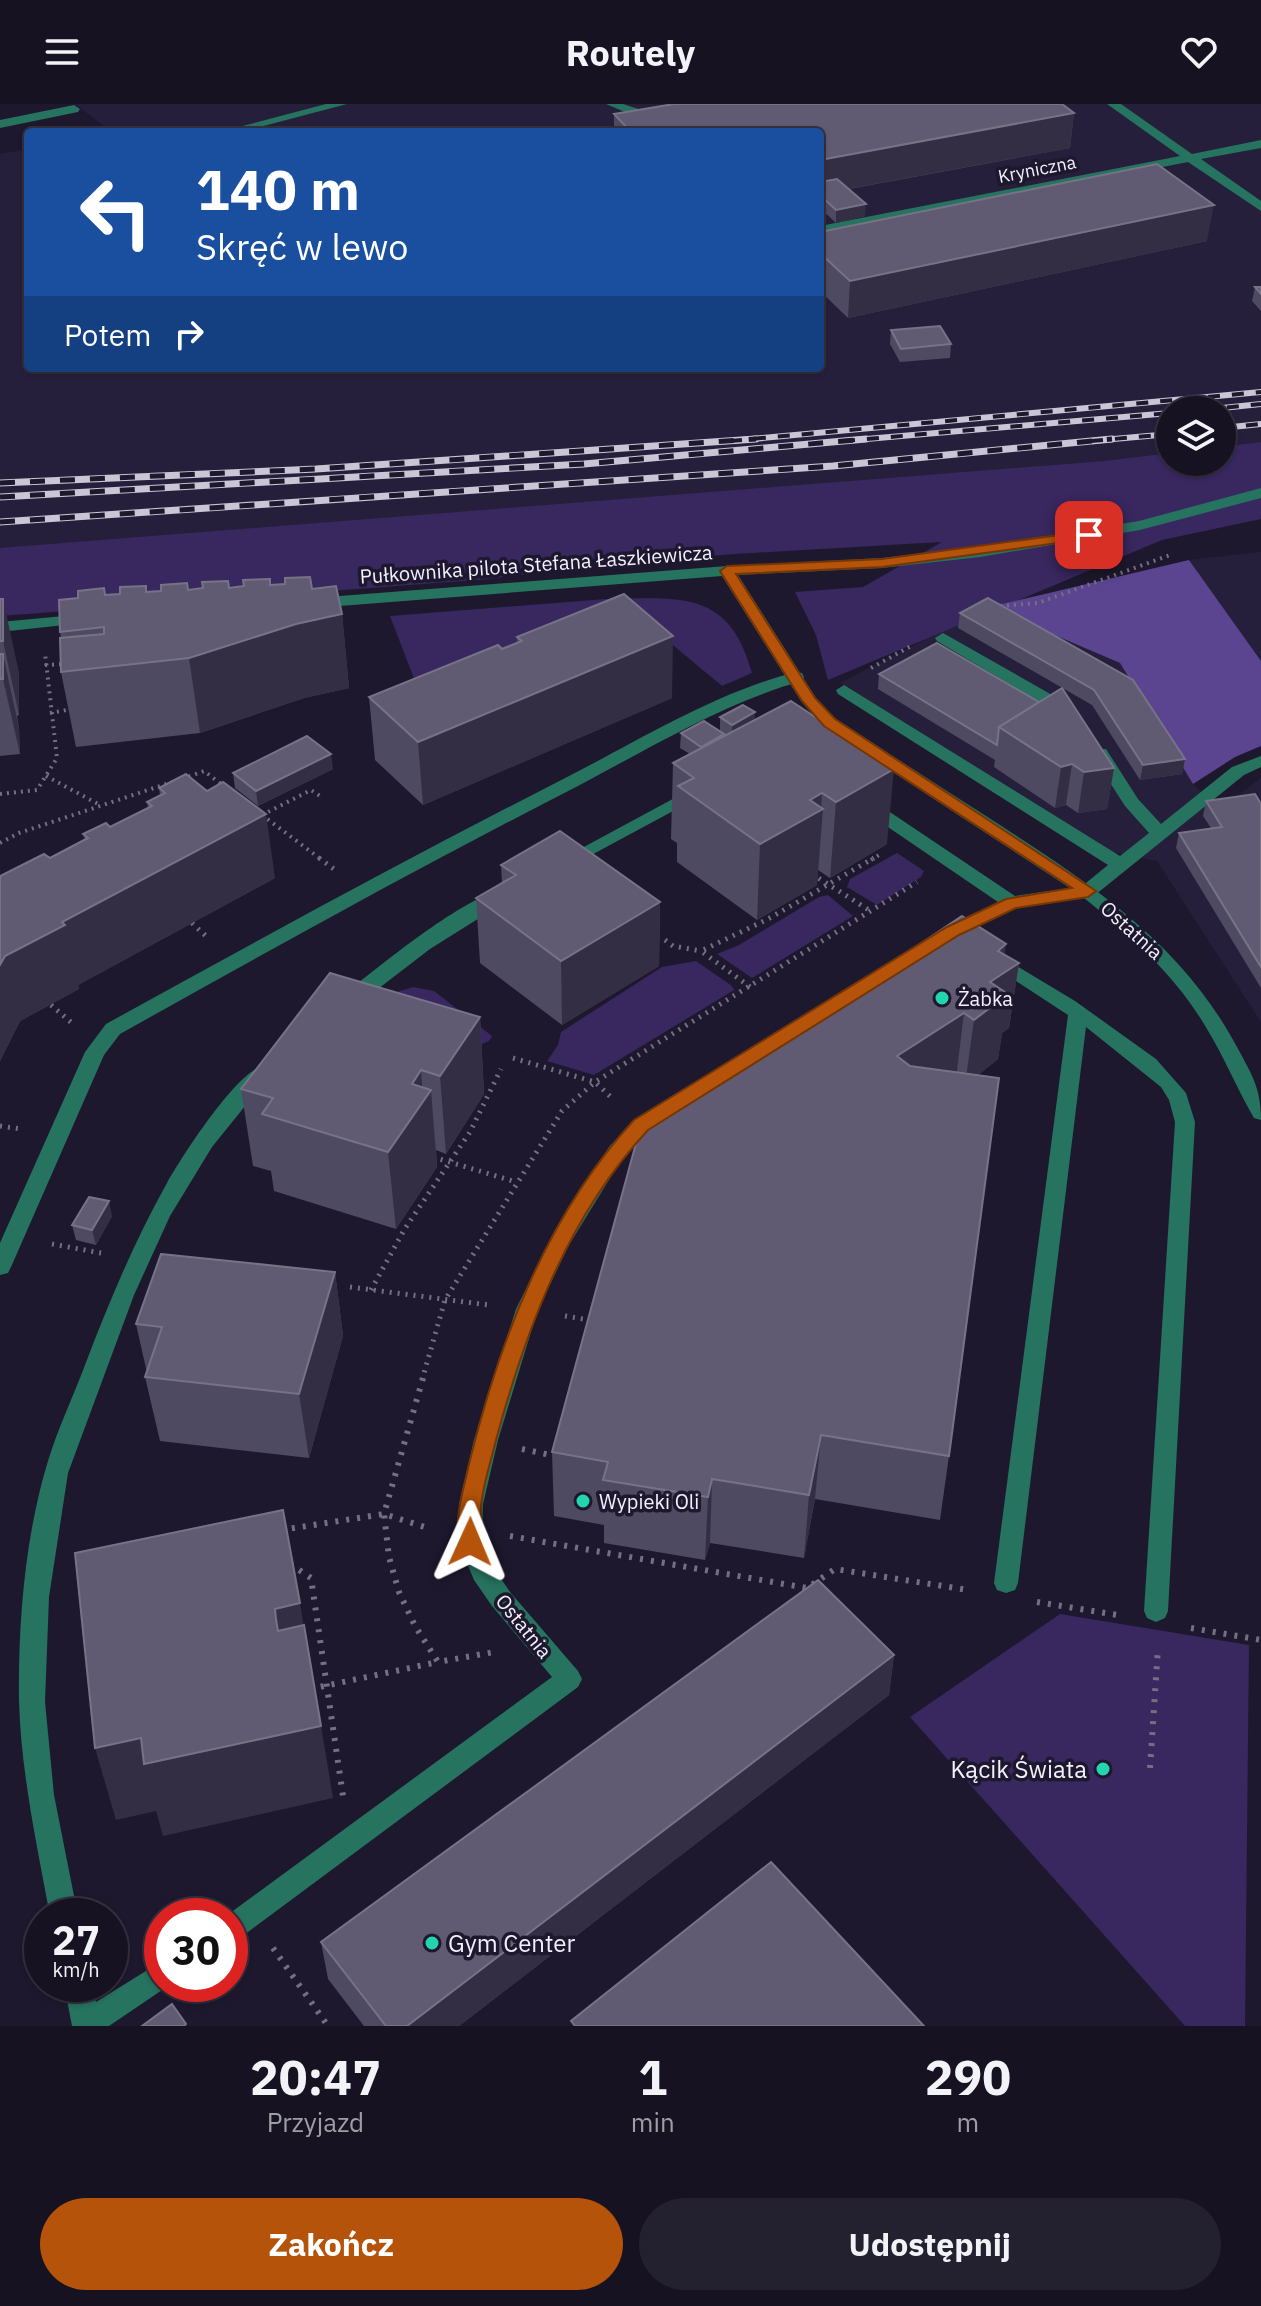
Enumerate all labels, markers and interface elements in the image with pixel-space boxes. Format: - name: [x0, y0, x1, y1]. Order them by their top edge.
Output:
- text: Routely: [566, 29, 695, 76]
- icon: menu: [40, 30, 84, 74]
- icon: heart: [1177, 30, 1221, 74]
- street label: Kryniczna: [996, 150, 1078, 188]
- text: 140 m: [196, 153, 360, 225]
- icon: left: [64, 160, 168, 264]
- text: Skręć w lewo: [196, 223, 408, 270]
- icon: right: [167, 312, 211, 356]
- text: Potem: [64, 315, 151, 354]
- map controls: [1156, 396, 1236, 476]
- button: layers: [1156, 396, 1236, 476]
- pin: [1055, 501, 1123, 569]
- icon: arrive: [1067, 513, 1111, 557]
- street label: Pułkownika pilota Stefana Łaszkiewicza: [359, 538, 714, 590]
- street label: Ostatnia: [1095, 895, 1169, 966]
- place label: Żabka: [958, 985, 1013, 1012]
- marker: Żabka: [933, 989, 951, 1007]
- place label: Wypieki Oli: [599, 1488, 699, 1515]
- marker: Wypieki Oli: [574, 1492, 592, 1510]
- position arrow: [428, 1500, 512, 1584]
- street label: Ostatnia: [490, 1588, 558, 1664]
- place label: Kącik Świata: [951, 1753, 1087, 1785]
- marker: Kącik Świata: [1094, 1760, 1112, 1778]
- speed limit sign: 30: [144, 1898, 248, 2002]
- text: 27: [52, 1914, 100, 1966]
- place label: Gym Center: [448, 1927, 575, 1959]
- marker: Gym Center: [423, 1934, 441, 1952]
- text: km/h: [52, 1956, 100, 1983]
- text: 20:47: [250, 2046, 381, 2108]
- text: 1: [638, 2046, 667, 2108]
- text: 290: [925, 2046, 1011, 2108]
- text: Przyjazd: [267, 2105, 364, 2139]
- text: min: [631, 2105, 675, 2139]
- text: m: [957, 2105, 979, 2139]
- button: Zakończ: [40, 2198, 623, 2290]
- button: Udostępnij: [639, 2198, 1221, 2290]

